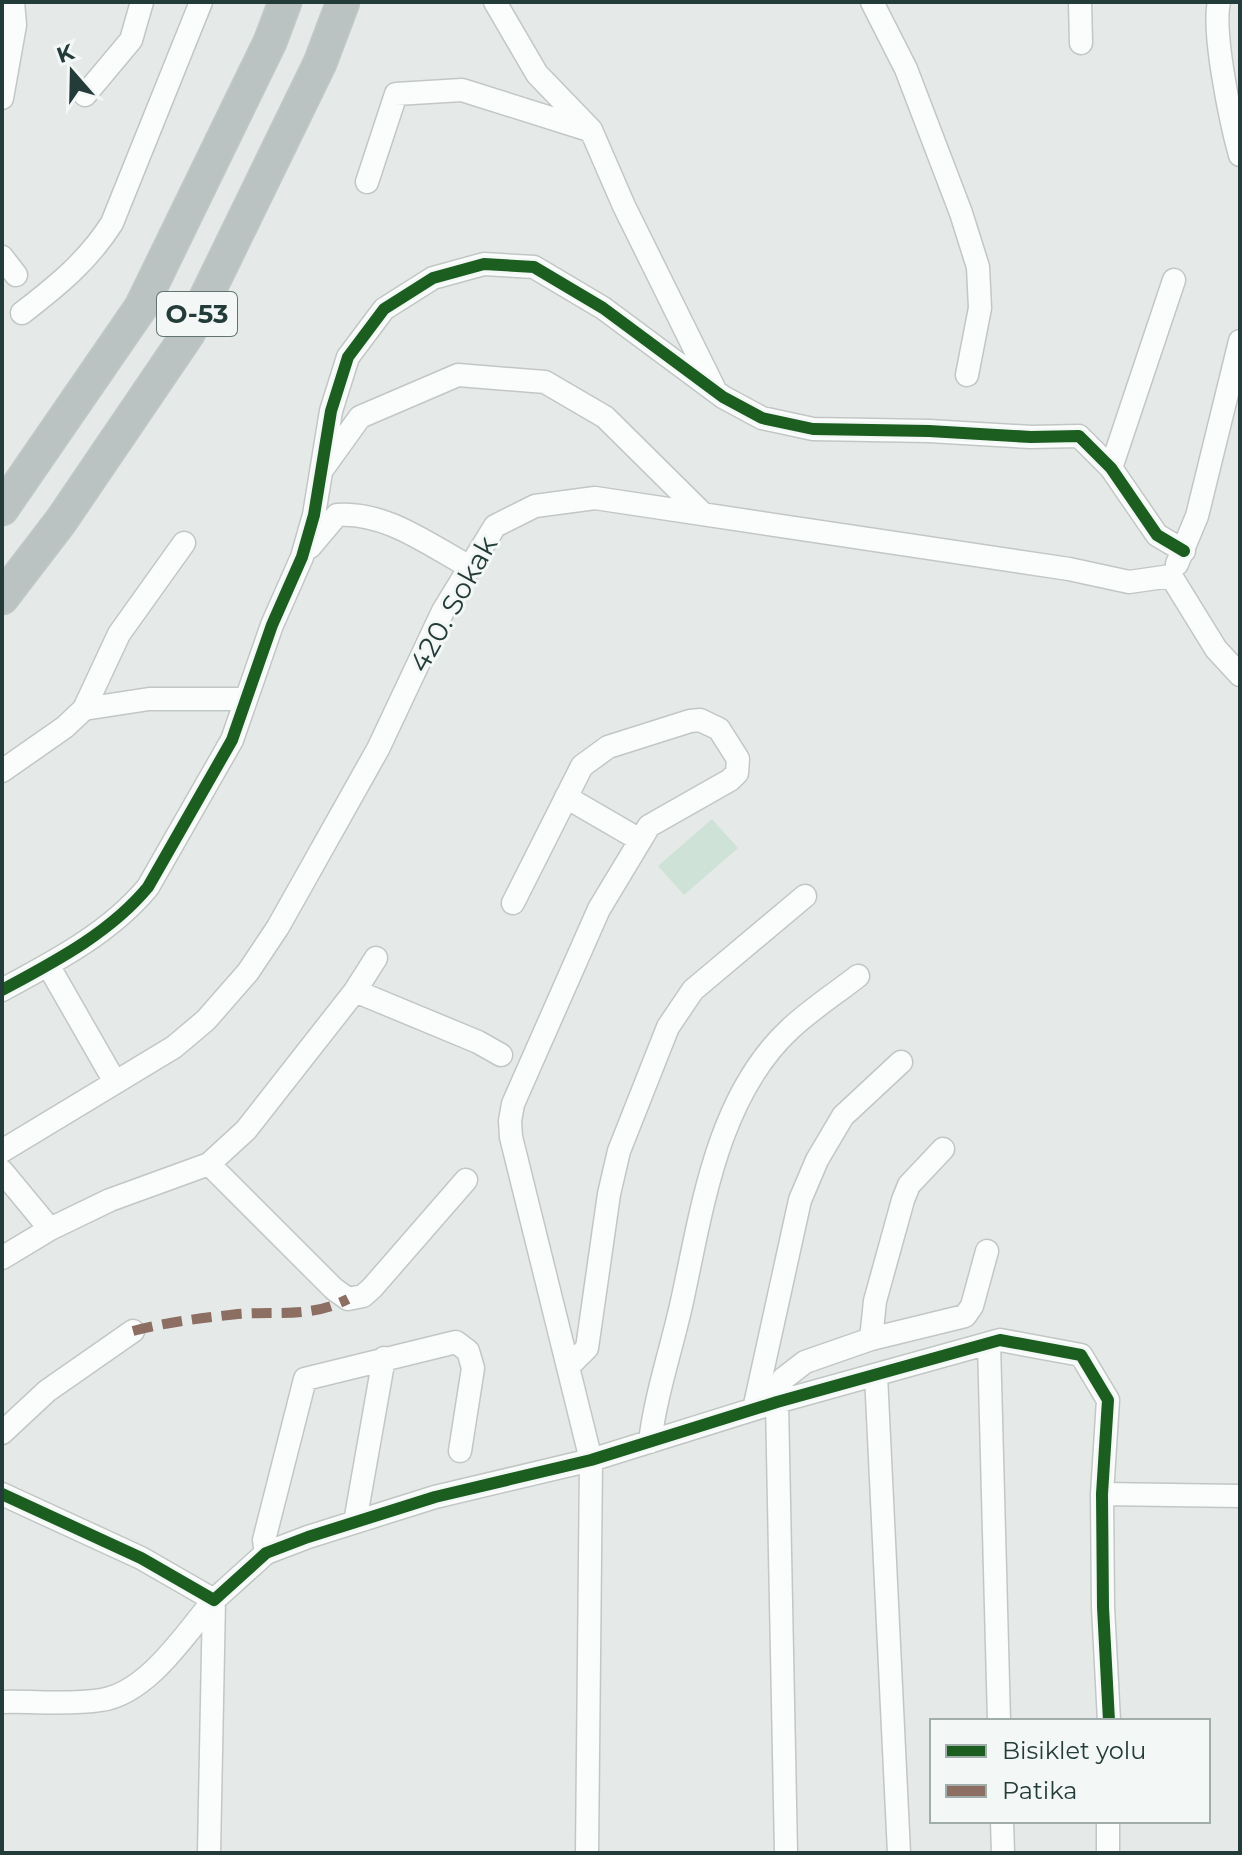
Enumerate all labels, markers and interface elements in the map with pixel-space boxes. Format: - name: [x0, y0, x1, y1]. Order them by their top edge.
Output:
- north arrow: [32, 32, 112, 112]
- text: K: [53, 38, 78, 69]
- road number: O-53: [157, 292, 237, 336]
- street label: 420. Sokak: [402, 530, 504, 678]
- legend: [930, 1719, 1210, 1823]
- text: Bisiklet yolu: [1002, 1736, 1146, 1765]
- text: Patika: [1002, 1776, 1078, 1805]

